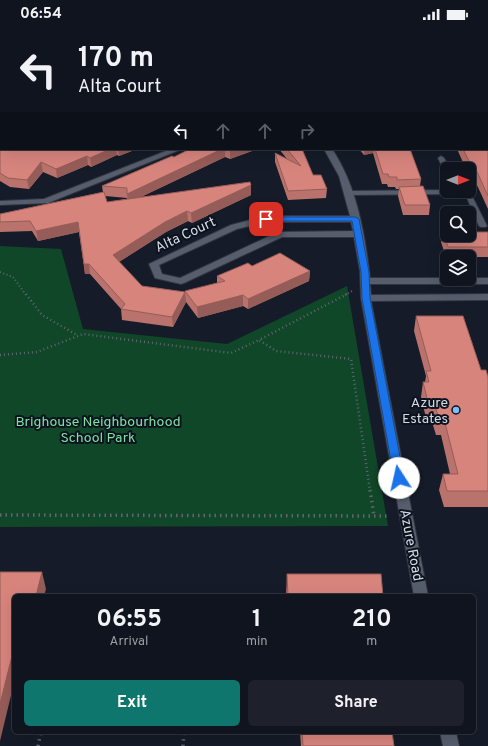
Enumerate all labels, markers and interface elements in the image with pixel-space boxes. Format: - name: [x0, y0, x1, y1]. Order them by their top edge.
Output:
- text: 06:54: [20, 5, 62, 24]
- text: 170 m: [78, 41, 154, 77]
- icon: left: [12, 44, 64, 96]
- text: Alta Court: [78, 76, 161, 99]
- icon: left: [170, 120, 192, 142]
- icon: ahead: [212, 120, 234, 142]
- icon: ahead: [254, 120, 276, 142]
- icon: right: [296, 120, 318, 142]
- north arrow: [440, 162, 476, 198]
- map controls: [440, 162, 476, 286]
- pin: [249, 202, 283, 236]
- button: search: [440, 206, 476, 242]
- icon: arrive: [255, 208, 277, 230]
- street label: Alta Court: [153, 214, 219, 257]
- button: layers: [440, 250, 476, 286]
- place label: Azure Estates: [402, 395, 448, 428]
- marker: Azure Estates: [451, 405, 461, 415]
- park label: Brighouse Neighbourhood School Park: [15, 414, 181, 447]
- position arrow: [378, 457, 420, 499]
- street label: Azure Road: [395, 508, 426, 583]
- text: 06:55: [96, 605, 162, 635]
- text: 1: [252, 605, 262, 635]
- text: 210: [352, 605, 392, 635]
- text: Arrival: [110, 634, 148, 650]
- text: min: [246, 634, 268, 650]
- text: m: [366, 634, 377, 650]
- button: Exit: [24, 680, 240, 726]
- button: Share: [248, 680, 464, 726]

